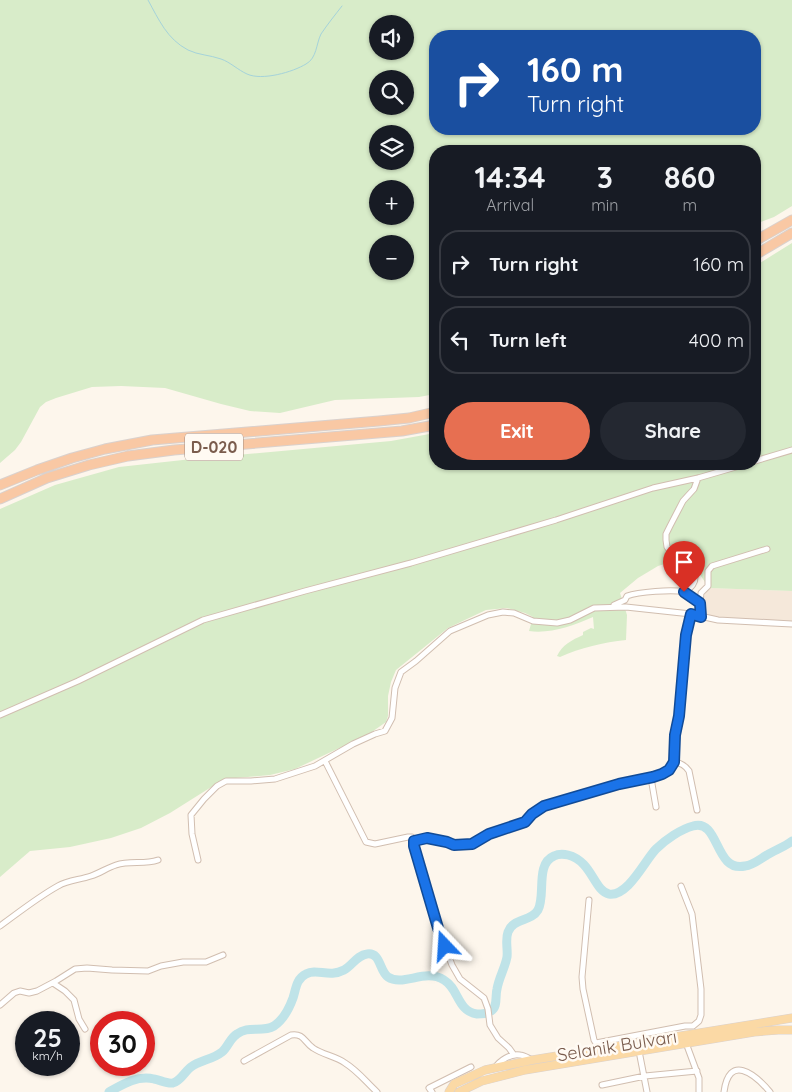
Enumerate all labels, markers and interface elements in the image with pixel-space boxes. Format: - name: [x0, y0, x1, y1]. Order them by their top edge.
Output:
- map controls: [369, 15, 414, 280]
- button: sound: [369, 15, 414, 60]
- text: 160 m: [527, 47, 624, 91]
- icon: right: [444, 50, 509, 115]
- button: search: [369, 70, 414, 115]
- text: Turn right: [527, 90, 624, 118]
- button: layers: [369, 125, 414, 170]
- text: 14:34: [475, 158, 546, 196]
- text: 3: [597, 158, 613, 196]
- text: 860: [664, 158, 715, 196]
- button: +: [369, 180, 414, 225]
- text: Arrival: [486, 195, 534, 215]
- text: min: [591, 195, 619, 215]
- text: m: [682, 195, 697, 215]
- button: −: [369, 235, 414, 280]
- icon: right: [446, 250, 474, 278]
- text: Turn right: [489, 252, 578, 276]
- text: 160 m: [693, 252, 744, 276]
- icon: left: [446, 326, 474, 354]
- text: Turn left: [489, 328, 567, 352]
- text: 400 m: [689, 328, 744, 352]
- button: Exit: [444, 402, 590, 460]
- button: Share: [600, 402, 746, 460]
- road number: D-020: [185, 434, 243, 461]
- pin: [663, 541, 705, 592]
- icon: arrive: [670, 548, 698, 576]
- position arrow: [418, 919, 470, 971]
- speed limit sign: 30: [90, 1011, 155, 1076]
- text: 25: [33, 1022, 62, 1053]
- street label: Selanik Bulvarı: [555, 1025, 678, 1066]
- text: km/h: [32, 1048, 63, 1063]

